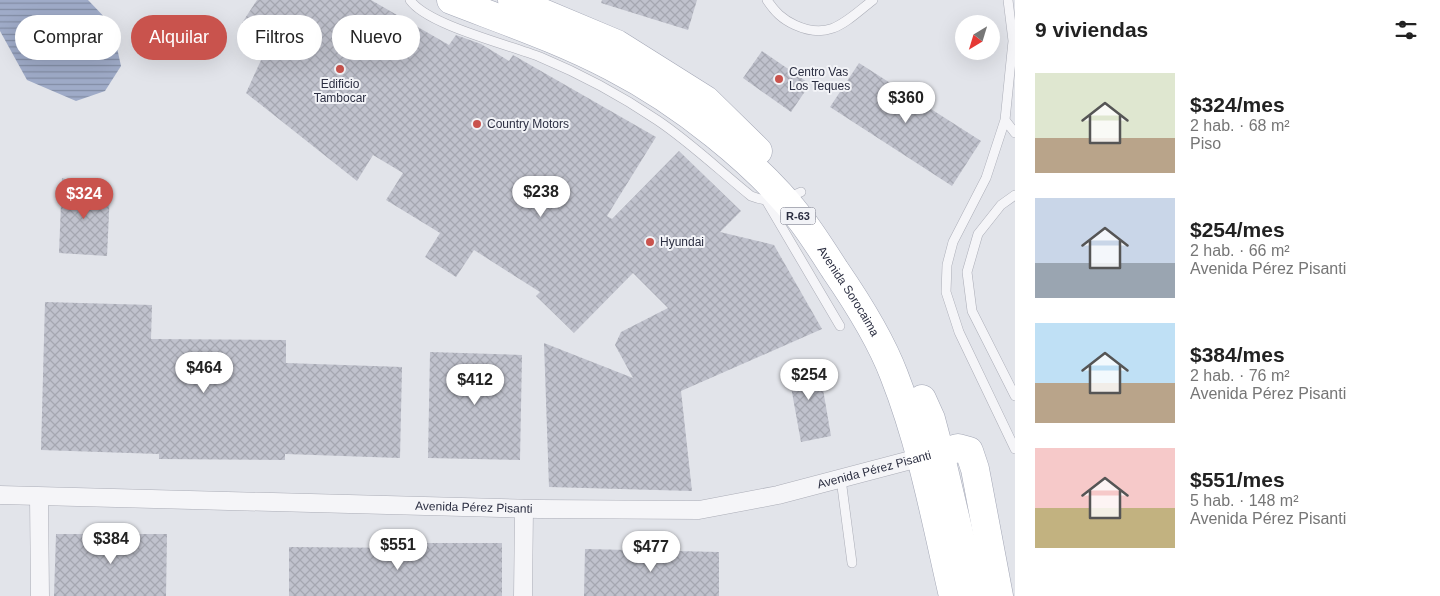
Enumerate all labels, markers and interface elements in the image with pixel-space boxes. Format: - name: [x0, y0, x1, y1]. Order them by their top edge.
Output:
- chip: Comprar: [15, 15, 121, 60]
- chip: Alquilar: [131, 15, 227, 60]
- chip: Filtros: [237, 15, 322, 60]
- chip: Nuevo: [332, 15, 420, 60]
- north arrow: [955, 15, 1000, 60]
- map controls: [955, 15, 1000, 60]
- icon: filters: [1392, 16, 1420, 44]
- text: 9 viviendas: [1035, 18, 1148, 41]
- marker: Edificio Tambocar: [334, 63, 346, 75]
- place label: Centro Vas Los Teques: [789, 65, 850, 93]
- marker: Centro Vas Los Teques: [773, 73, 785, 85]
- place label: Edificio Tambocar: [314, 77, 366, 105]
- pin: $360: [876, 82, 936, 124]
- text: $360: [888, 89, 924, 106]
- icon: home: [1075, 93, 1135, 153]
- text: $324/mes: [1190, 93, 1285, 116]
- place label: Country Motors: [487, 117, 569, 131]
- text: 2 hab. · 68 m²: [1190, 117, 1290, 134]
- marker: Country Motors: [471, 118, 483, 130]
- text: Piso: [1190, 135, 1221, 152]
- pin: $238: [511, 176, 571, 218]
- pin: $324: [54, 178, 114, 220]
- text: $238: [523, 183, 559, 200]
- text: $324: [66, 185, 102, 202]
- road number: R-63: [780, 208, 816, 225]
- icon: home: [1075, 218, 1135, 278]
- text: $254/mes: [1190, 218, 1285, 241]
- place label: Hyundai: [660, 235, 704, 249]
- marker: Hyundai: [644, 236, 656, 248]
- text: 2 hab. · 66 m²: [1190, 242, 1290, 259]
- street label: Avenida Sorocaima: [815, 244, 882, 339]
- text: Avenida Pérez Pisanti: [1190, 260, 1346, 277]
- icon: home: [1075, 343, 1135, 403]
- text: $384/mes: [1190, 343, 1285, 366]
- pin: $464: [174, 352, 234, 394]
- pin: $254: [779, 358, 839, 401]
- text: $464: [186, 359, 222, 376]
- pin: $412: [445, 364, 505, 406]
- text: $254: [791, 366, 827, 383]
- text: 2 hab. · 76 m²: [1190, 367, 1290, 384]
- text: $412: [457, 371, 493, 388]
- text: Avenida Pérez Pisanti: [1190, 385, 1346, 402]
- street label: Avenida Pérez Pisanti: [816, 448, 933, 491]
- icon: home: [1075, 468, 1135, 528]
- text: $551/mes: [1190, 468, 1285, 491]
- text: 5 hab. · 148 m²: [1190, 492, 1299, 509]
- street label: Avenida Pérez Pisanti: [415, 499, 533, 516]
- text: Avenida Pérez Pisanti: [1190, 510, 1346, 527]
- pin: $384: [81, 522, 141, 565]
- pin: $551: [368, 528, 428, 571]
- text: $384: [93, 530, 129, 547]
- pin: $477: [621, 530, 681, 573]
- text: $551: [380, 536, 416, 553]
- text: $477: [633, 538, 669, 555]

